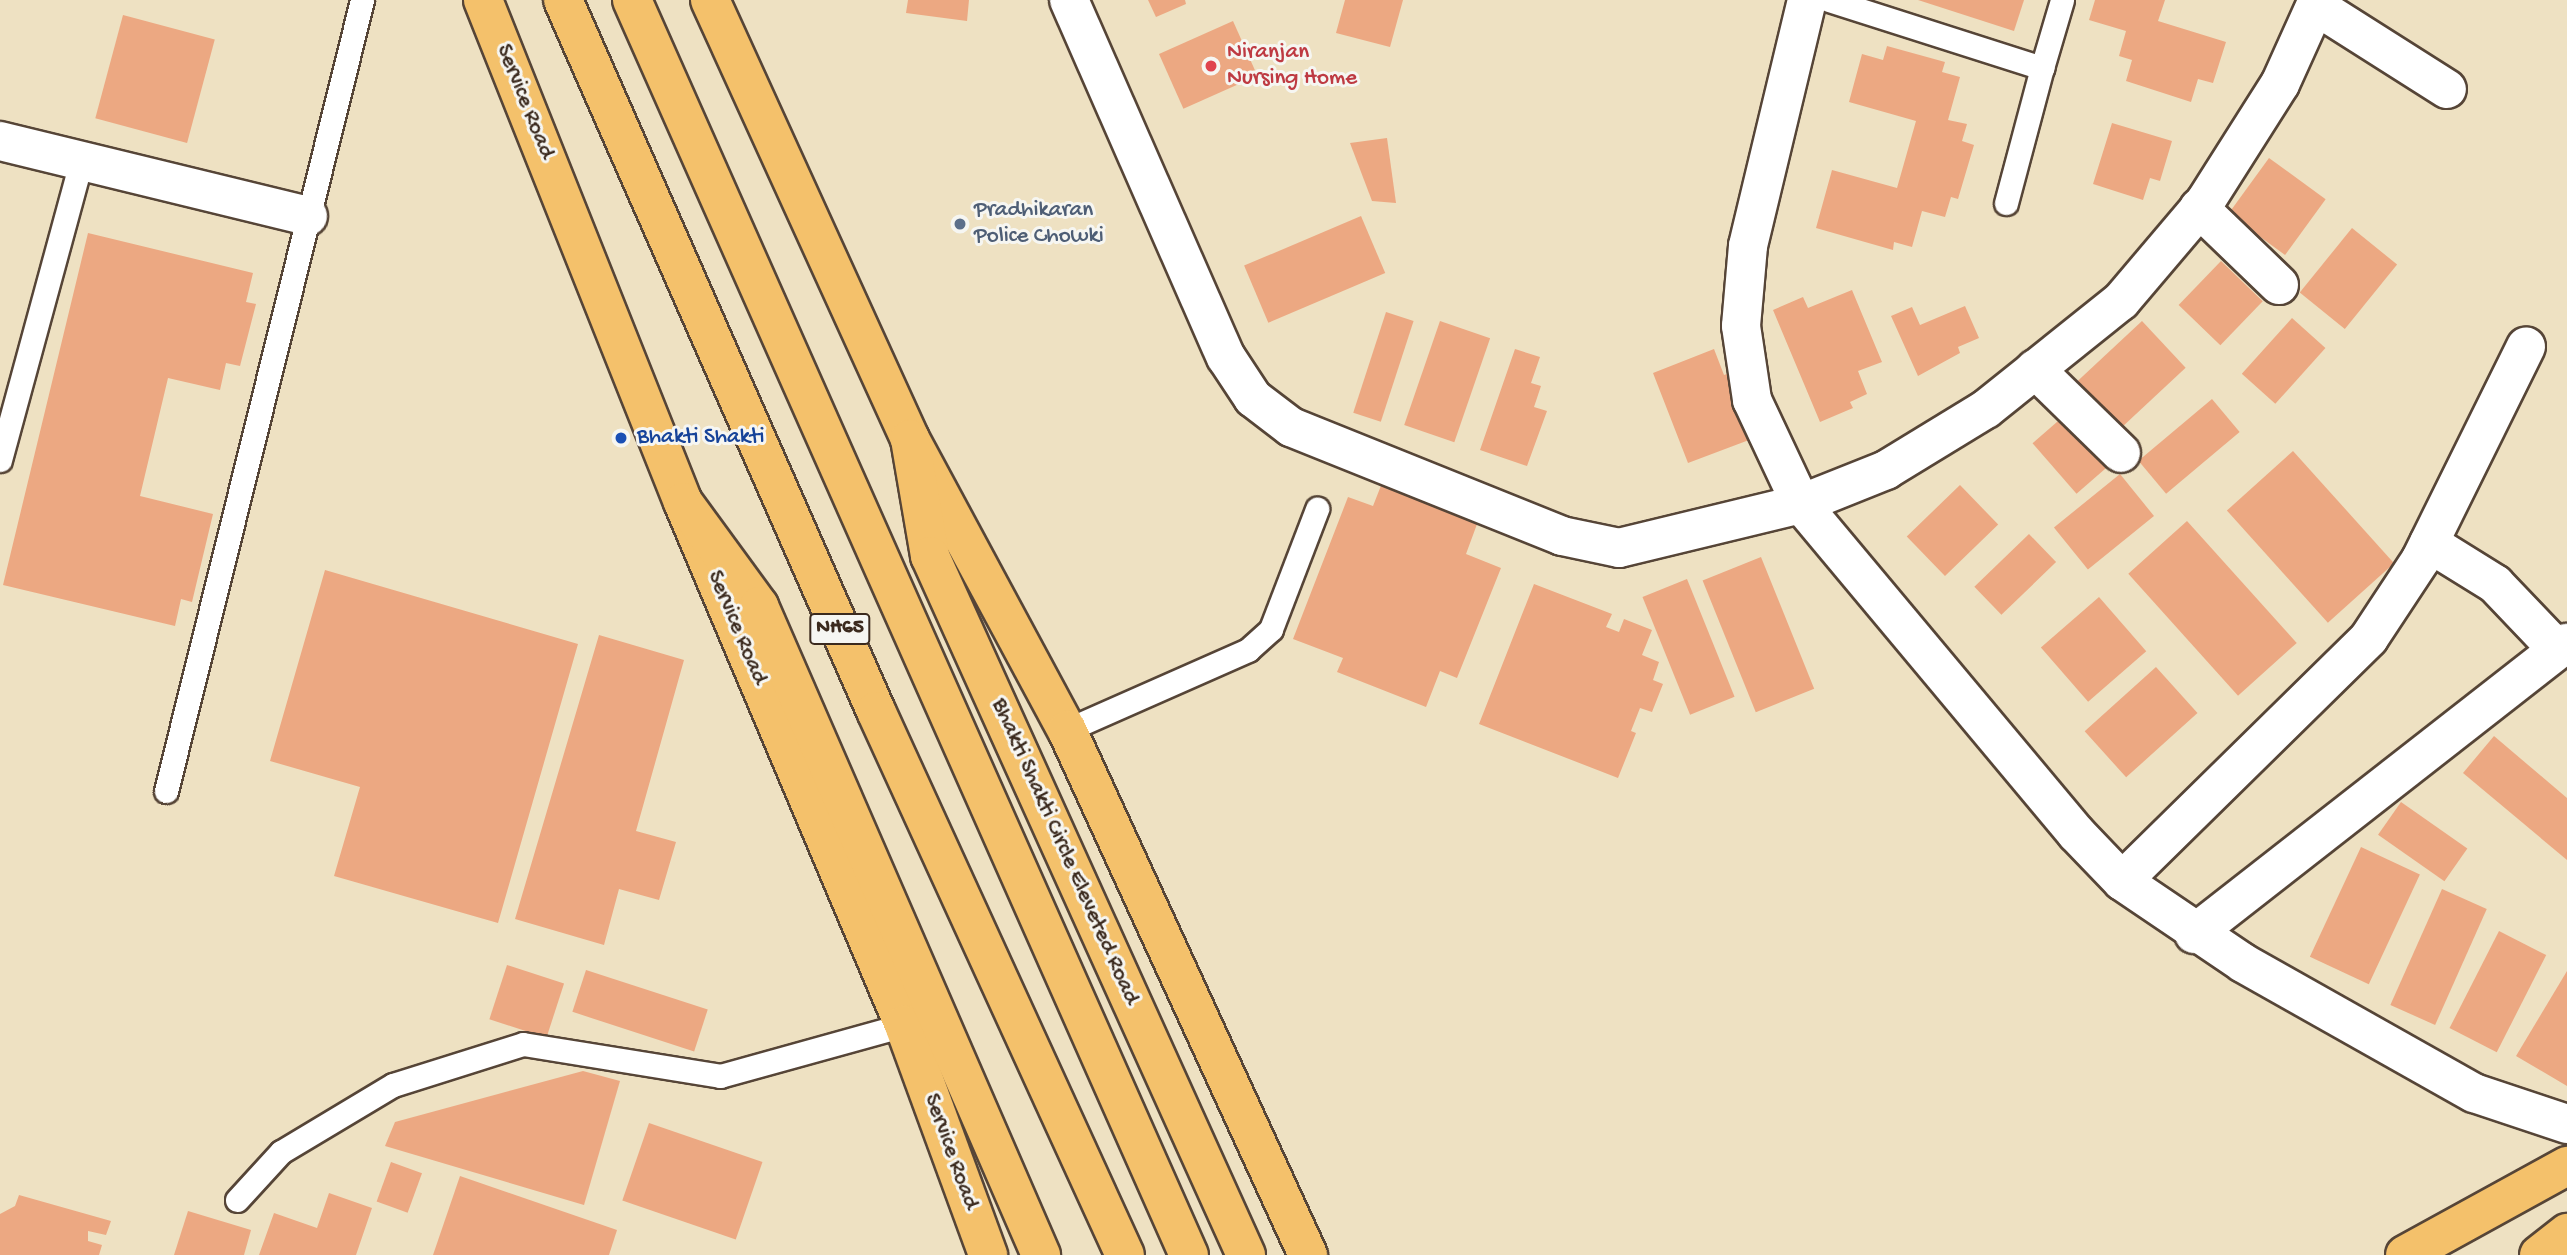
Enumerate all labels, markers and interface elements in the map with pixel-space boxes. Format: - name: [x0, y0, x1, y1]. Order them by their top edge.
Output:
- place label: Niranjan Nursing Home: [1227, 39, 1357, 93]
- street label: Service Road: [489, 41, 559, 163]
- marker: Niranjan Nursing Home: [1201, 56, 1221, 76]
- place label: Pradhikaran Police Chowki: [974, 197, 1104, 251]
- marker: Pradhikaran Police Chowki: [952, 216, 968, 232]
- place label: Bhakti Shakti: [637, 424, 764, 452]
- marker: Bhakti Shakti: [611, 428, 631, 448]
- street label: Service Road: [700, 567, 772, 689]
- road number: NH65: [808, 612, 872, 646]
- street label: Bhakti Shakti Circle Eleveted Road: [984, 695, 1144, 1009]
- street label: Service Road: [916, 1090, 984, 1214]

